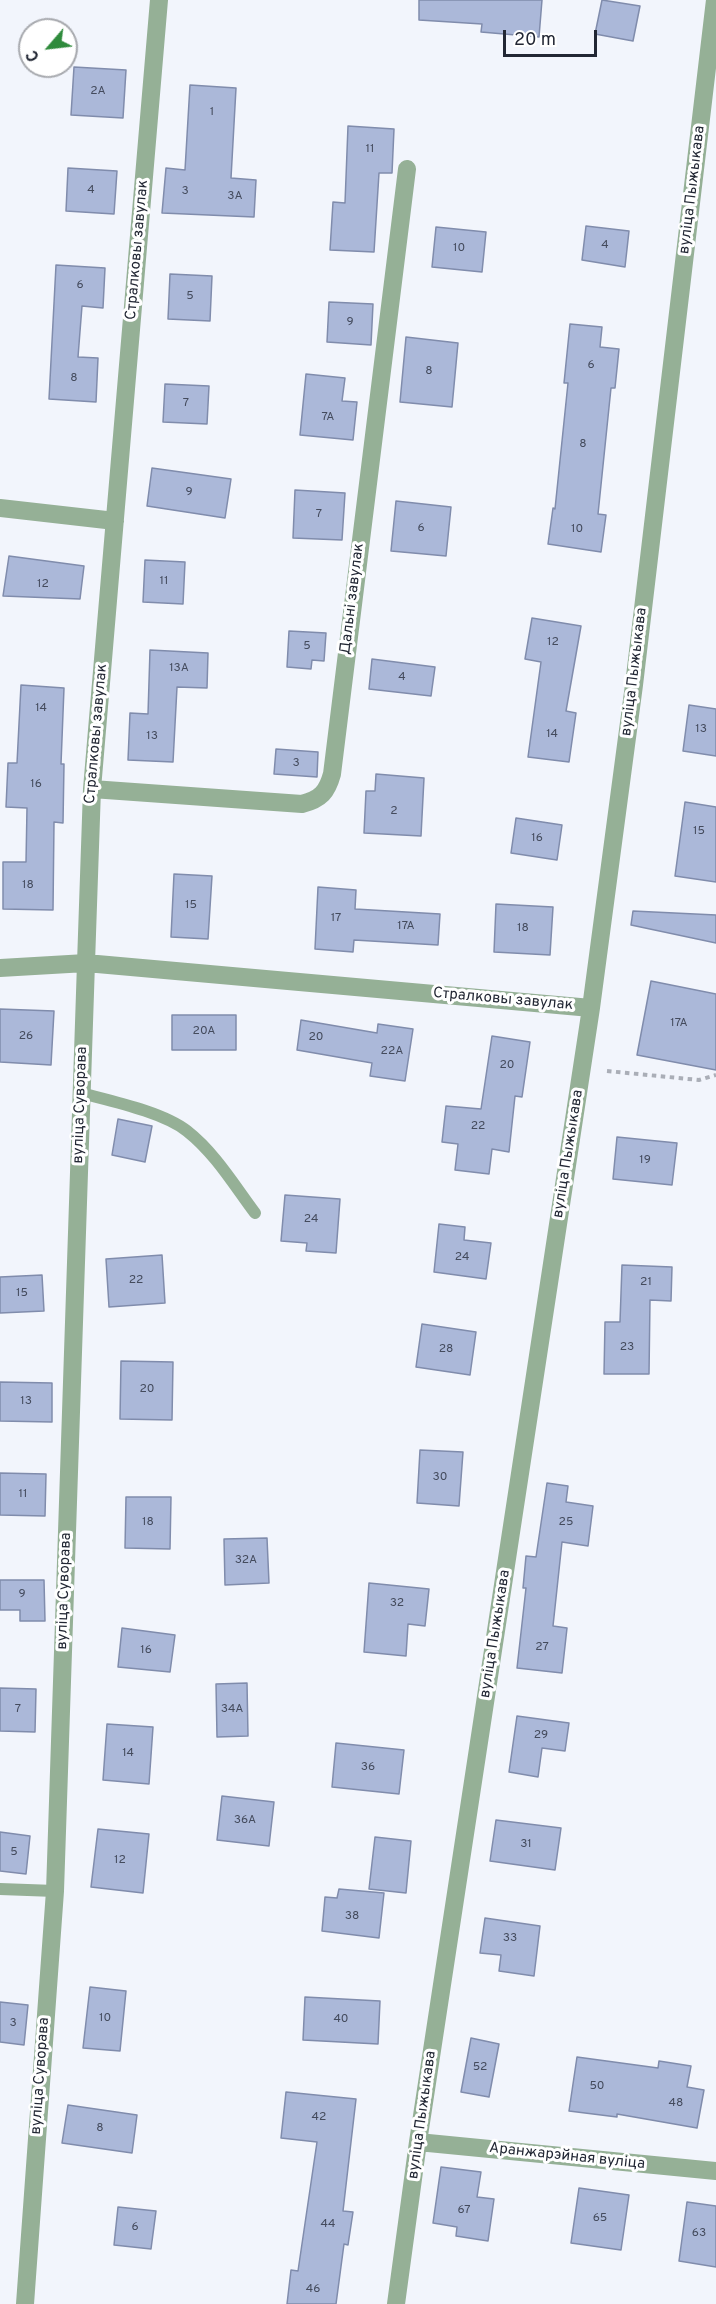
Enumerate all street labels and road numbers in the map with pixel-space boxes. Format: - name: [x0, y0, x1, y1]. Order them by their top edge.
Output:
- street label: вуліца Пыжыкава: [676, 125, 710, 255]
- street label: Стралковы завулак: [123, 179, 153, 321]
- street label: Дальні завулак: [337, 542, 369, 656]
- street label: вуліца Пыжыкава: [618, 607, 652, 737]
- street label: Стралковы завулак: [82, 663, 112, 805]
- street label: Стралковы завулак: [432, 985, 574, 1015]
- street label: вуліца Суворава: [70, 1046, 92, 1164]
- street label: вуліца Пыжыкава: [550, 1089, 588, 1219]
- street label: вуліца Суворава: [54, 1532, 76, 1650]
- street label: вуліца Пыжыкава: [477, 1569, 515, 1699]
- street label: вуліца Суворава: [28, 2017, 54, 2135]
- street label: вуліца Пыжыкава: [405, 2050, 441, 2180]
- street label: Аранжарэйная вуліца: [488, 2140, 646, 2174]

